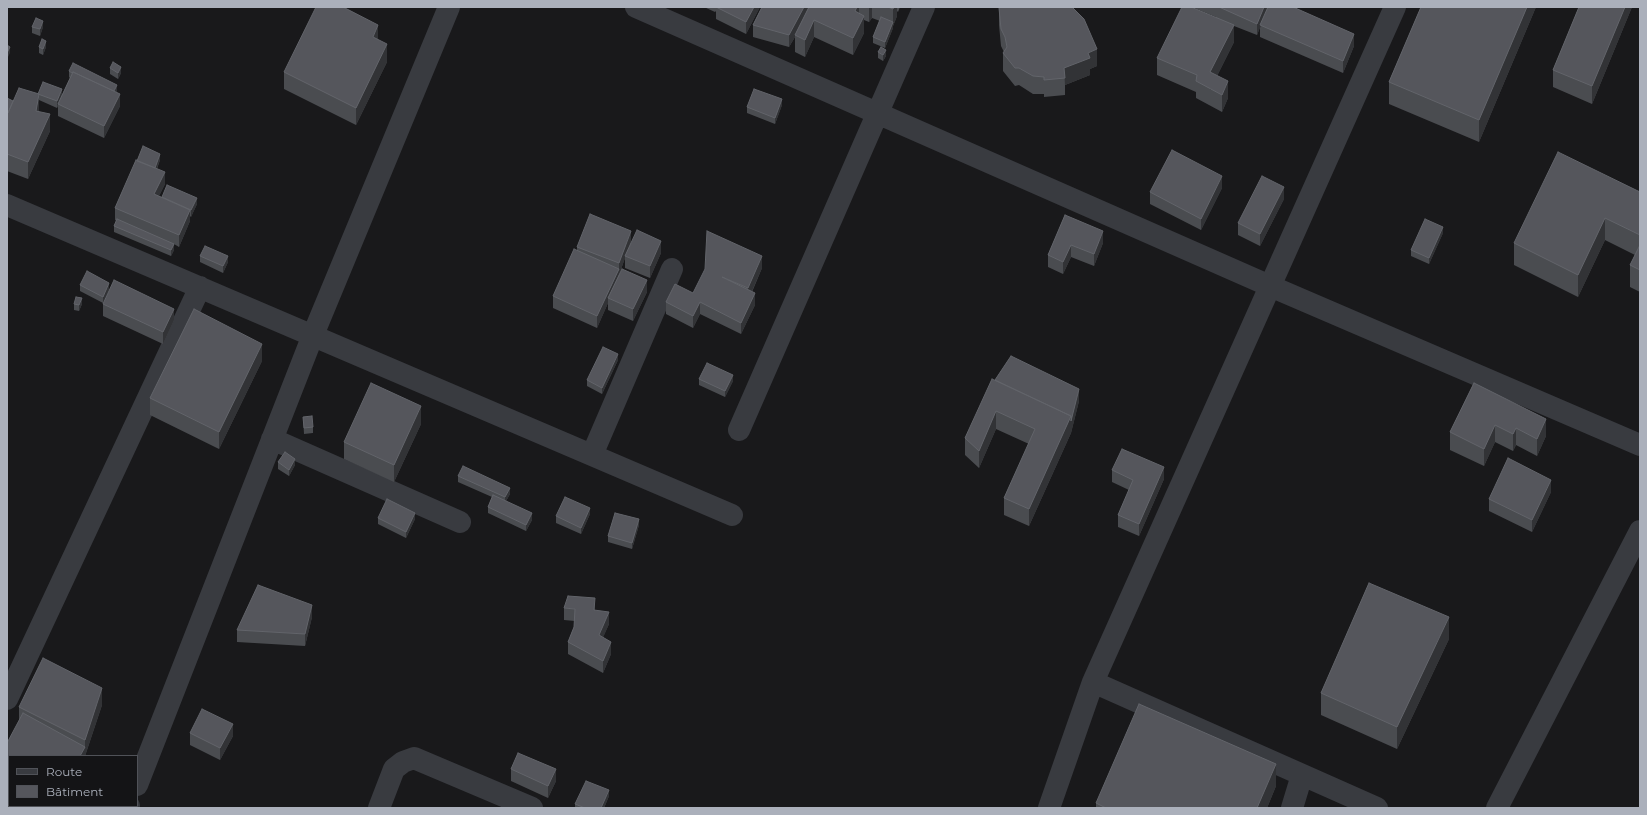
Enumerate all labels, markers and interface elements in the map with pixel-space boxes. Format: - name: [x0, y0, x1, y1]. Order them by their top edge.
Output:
- legend: [8, 755, 138, 807]
- text: Route: [46, 764, 82, 779]
- text: Bâtiment: [46, 784, 103, 799]

